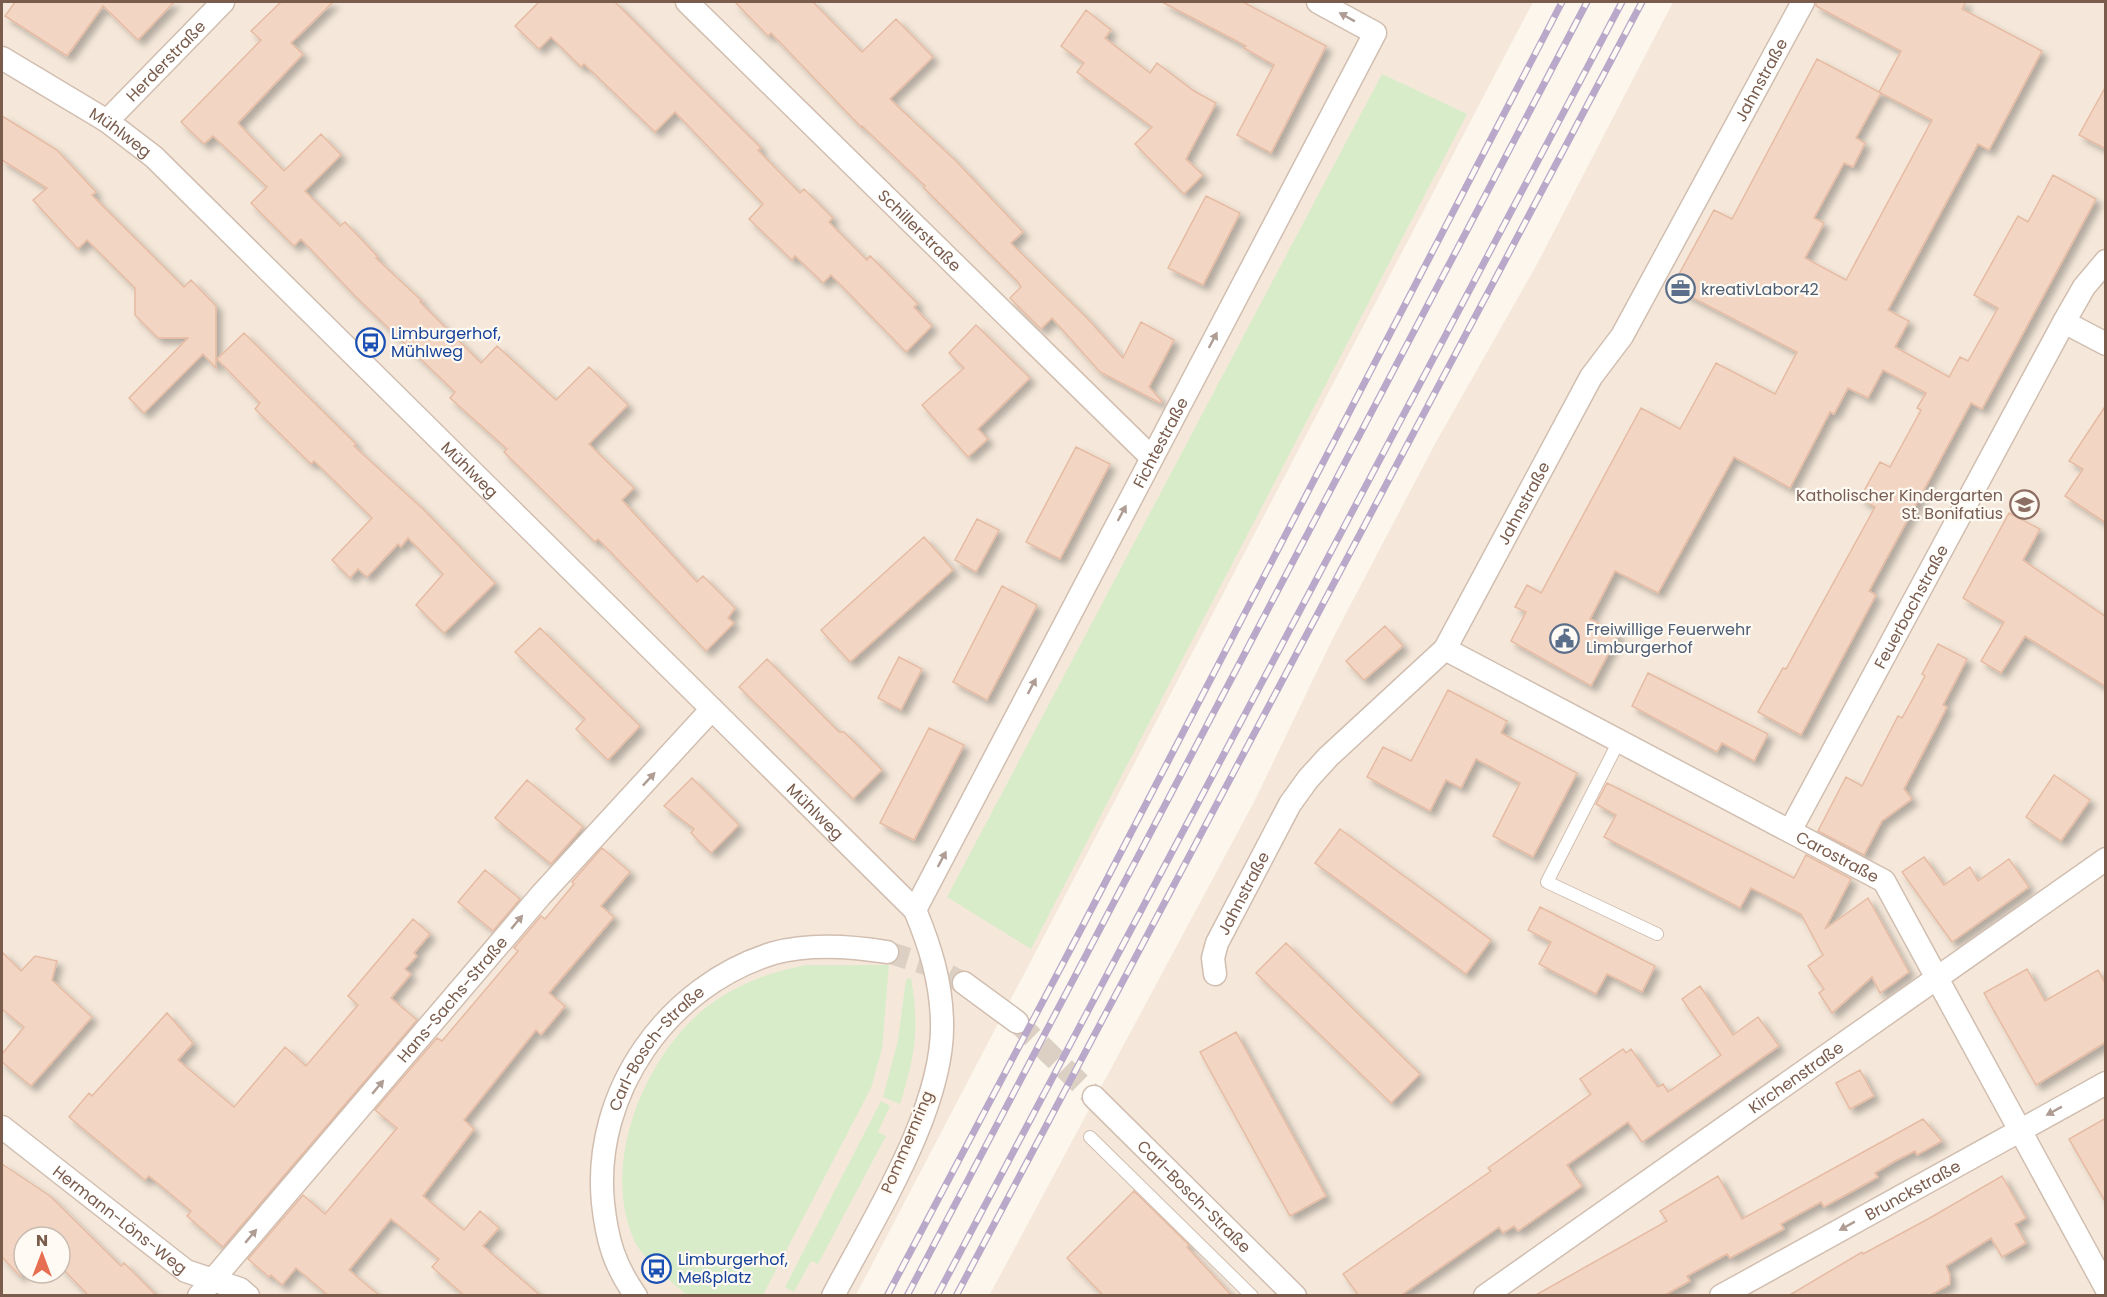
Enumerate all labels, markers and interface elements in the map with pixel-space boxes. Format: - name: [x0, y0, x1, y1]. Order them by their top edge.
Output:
- one-way arrow: [1338, 12, 1355, 22]
- street label: Herderstraße: [121, 15, 211, 107]
- street label: Jahnstraße: [1729, 34, 1793, 125]
- street label: Mühlweg: [85, 102, 157, 163]
- street label: Schillerstraße: [873, 184, 967, 277]
- office icon: kreativLabor42: [1664, 273, 1696, 305]
- place label: kreativLabor42: [1701, 278, 1819, 301]
- place label: Limburgerhof, Mühlweg: [391, 322, 501, 363]
- bus stop icon: Limburgerhof, Mühlweg: [354, 326, 386, 358]
- one-way arrow: [1208, 331, 1218, 348]
- street label: Fichtestraße: [1127, 393, 1194, 492]
- street label: Mühlweg: [436, 436, 504, 503]
- street label: Jahnstraße: [1492, 457, 1555, 549]
- place label: Katholischer Kindergarten St. Bonifatius: [1796, 484, 2003, 525]
- school or university icon: Katholischer Kindergarten St. Bonifatius: [2008, 488, 2040, 520]
- one-way arrow: [1117, 504, 1127, 521]
- street label: Feuerbachstraße: [1868, 540, 1954, 672]
- place label: Freiwillige Feuerwehr Limburgerhof: [1586, 618, 1751, 659]
- public building icon: Freiwillige Feuerwehr Limburgerhof: [1549, 622, 1581, 654]
- one-way arrow: [1027, 677, 1037, 694]
- one-way arrow: [642, 771, 656, 786]
- street label: Mühlweg: [782, 778, 849, 845]
- street label: Carostraße: [1792, 825, 1883, 888]
- street label: Jahnstraße: [1212, 847, 1275, 939]
- one-way arrow: [937, 850, 947, 867]
- one-way arrow: [510, 915, 523, 930]
- street label: Hans-Sachs-Straße: [392, 931, 513, 1067]
- street label: Carl-Bosch-Straße: [603, 980, 709, 1114]
- street label: Kirchenstraße: [1744, 1036, 1848, 1119]
- one-way arrow: [371, 1079, 384, 1095]
- street label: Pommernring: [875, 1087, 939, 1197]
- one-way arrow: [2046, 1106, 2063, 1116]
- street label: Carl-Bosch-Straße: [1132, 1135, 1256, 1258]
- street label: Brunckstraße: [1861, 1154, 1965, 1226]
- street label: Hermann-Löns-Weg: [48, 1160, 192, 1279]
- one-way arrow: [1838, 1221, 1855, 1231]
- north arrow: [12, 1225, 72, 1285]
- one-way arrow: [245, 1228, 258, 1244]
- text: N: [36, 1229, 48, 1252]
- place label: Limburgerhof, Meßplatz: [678, 1248, 788, 1289]
- bus stop icon: Limburgerhof, Meßplatz: [641, 1252, 673, 1284]

